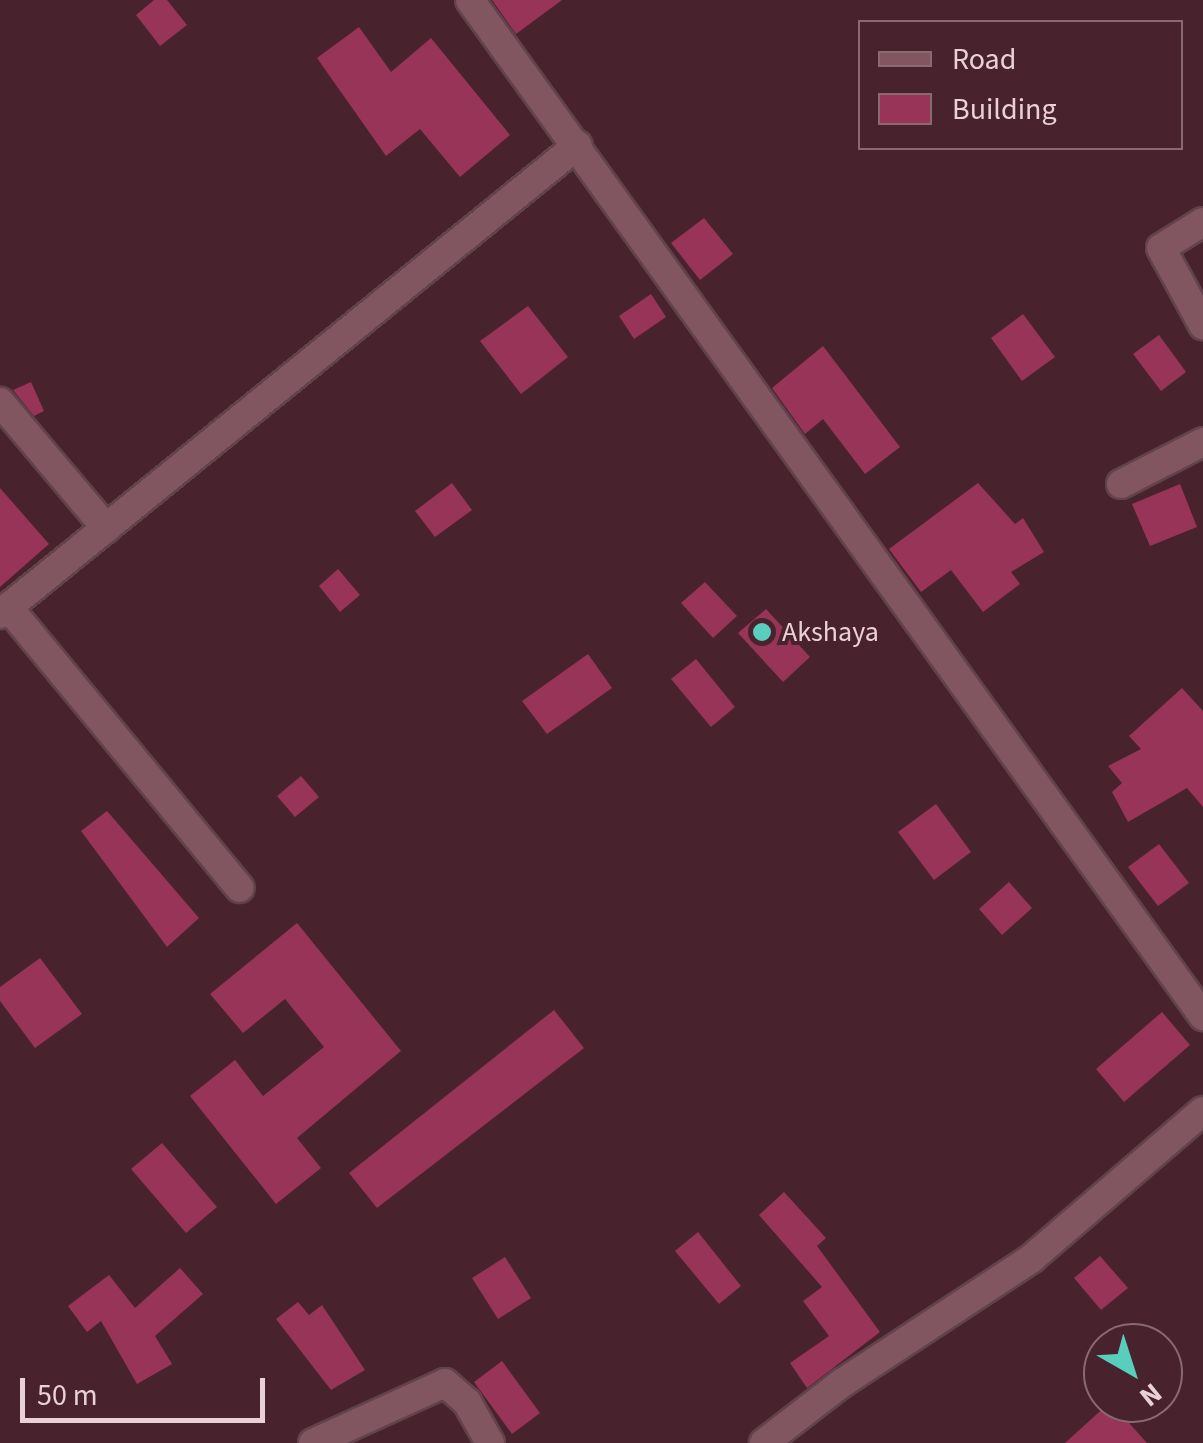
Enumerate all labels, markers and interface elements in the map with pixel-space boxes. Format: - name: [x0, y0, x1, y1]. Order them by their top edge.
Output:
- legend: [858, 20, 1183, 150]
- text: Road: [952, 38, 1016, 81]
- text: Building: [952, 88, 1057, 131]
- place label: Akshaya: [782, 615, 879, 649]
- marker: Akshaya: [751, 621, 773, 643]
- north arrow: [1083, 1323, 1183, 1423]
- scale bar: [25, 1358, 270, 1420]
- text: N: [1131, 1373, 1170, 1416]
- text: 50 m: [37, 1374, 98, 1417]

